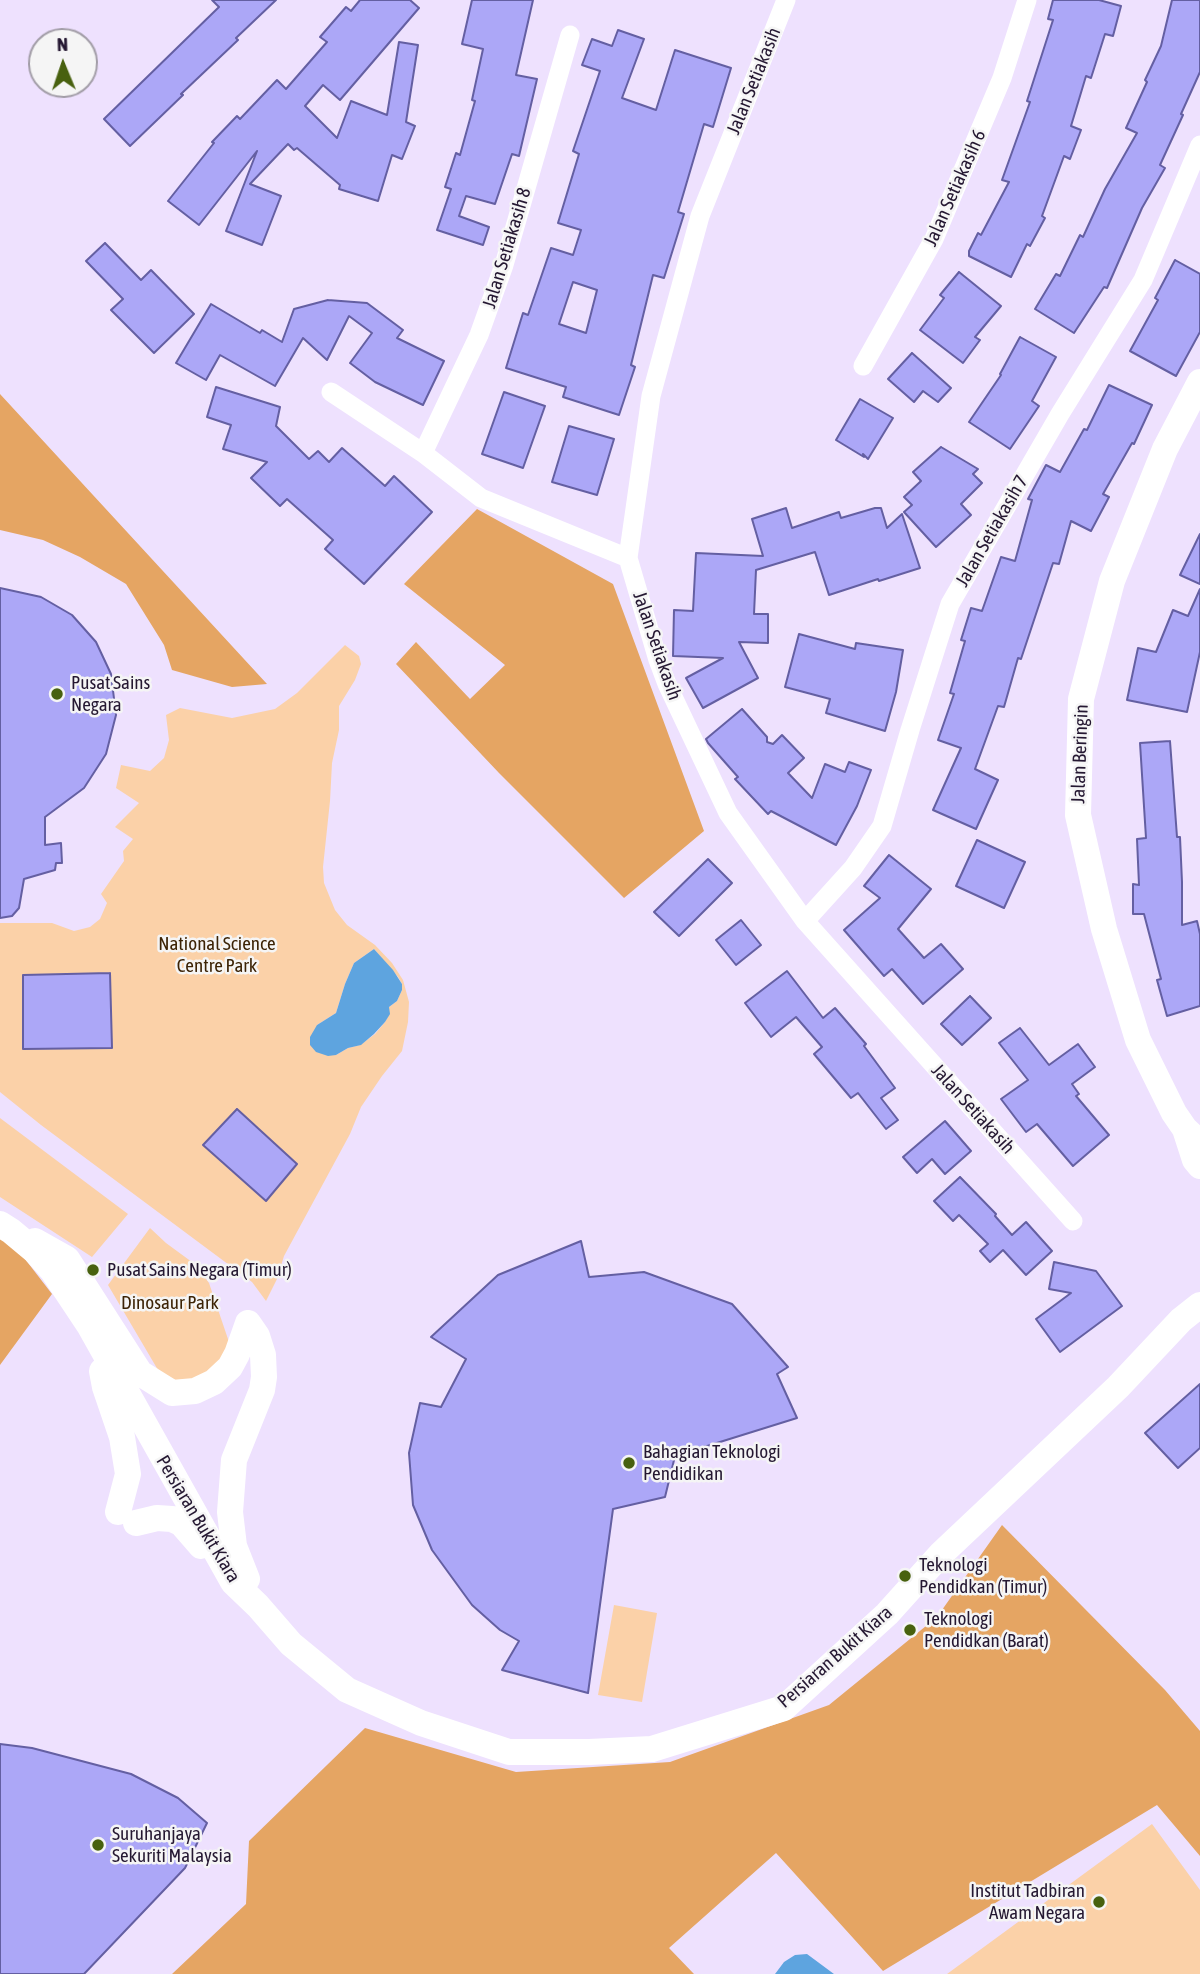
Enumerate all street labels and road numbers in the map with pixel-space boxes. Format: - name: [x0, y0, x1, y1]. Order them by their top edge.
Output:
- street label: Jalan Setiakasih: [722, 24, 786, 138]
- street label: Jalan Setiakasih 6: [919, 126, 991, 250]
- street label: Jalan Setiakasih 8: [478, 185, 536, 311]
- street label: Jalan Setiakasih 7: [951, 471, 1033, 591]
- street label: Jalan Setiakasih: [628, 589, 686, 703]
- street label: Jalan Beringin: [1067, 704, 1093, 804]
- street label: Jalan Setiakasih: [927, 1059, 1019, 1159]
- street label: Persiaran Bukit Kiara: [151, 1451, 245, 1587]
- street label: Persiaran Bukit Kiara: [773, 1601, 897, 1713]

